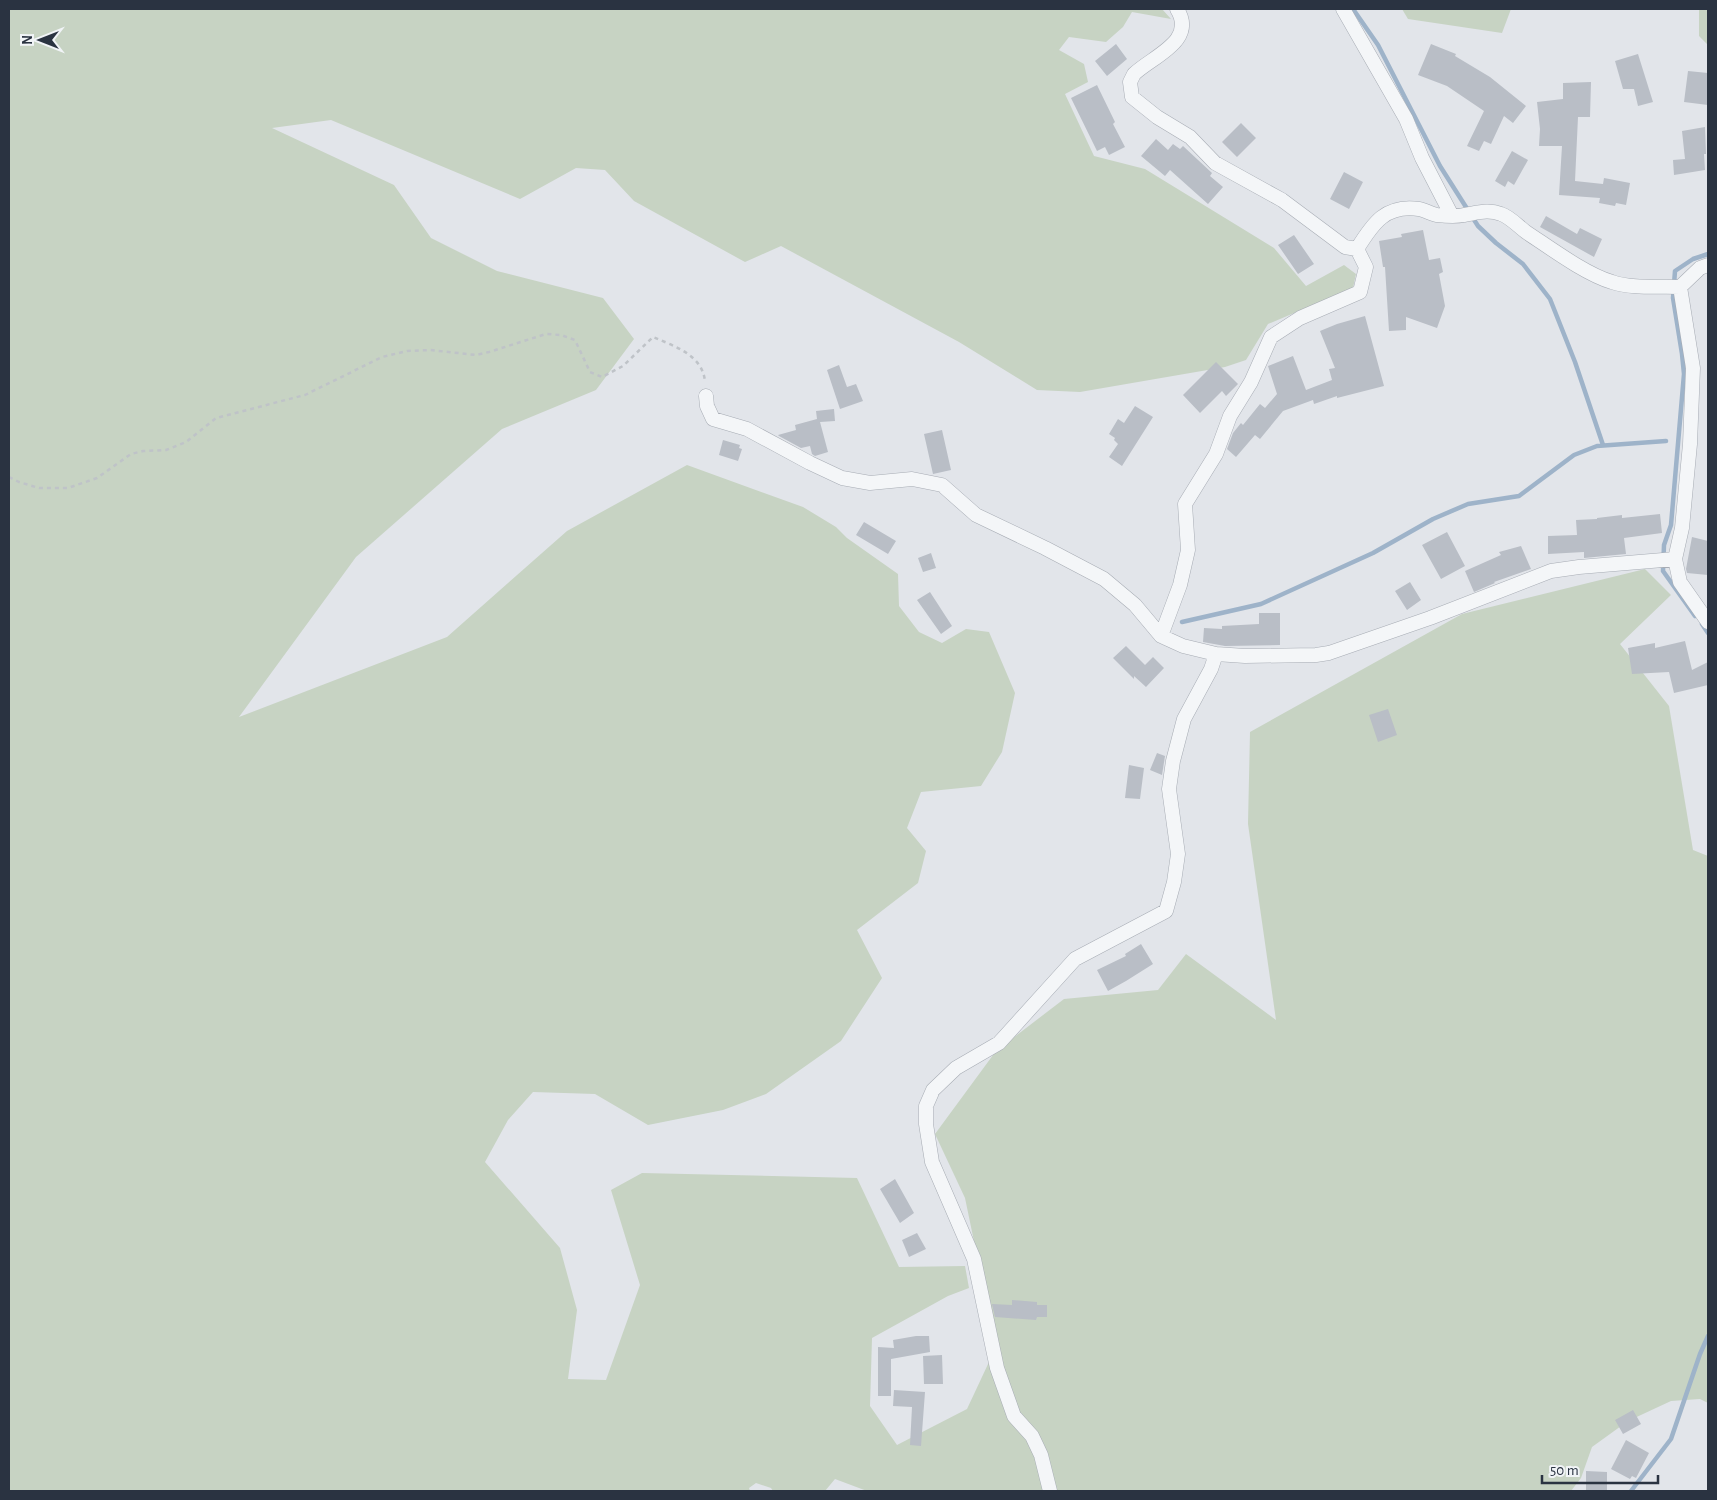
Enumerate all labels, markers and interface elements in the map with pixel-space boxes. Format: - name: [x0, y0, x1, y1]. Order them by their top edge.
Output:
- north arrow: [15, 15, 65, 65]
- text: N: [21, 35, 35, 45]
- scale bar: [1542, 1452, 1658, 1484]
- text: 50 m: [1550, 1463, 1579, 1478]

